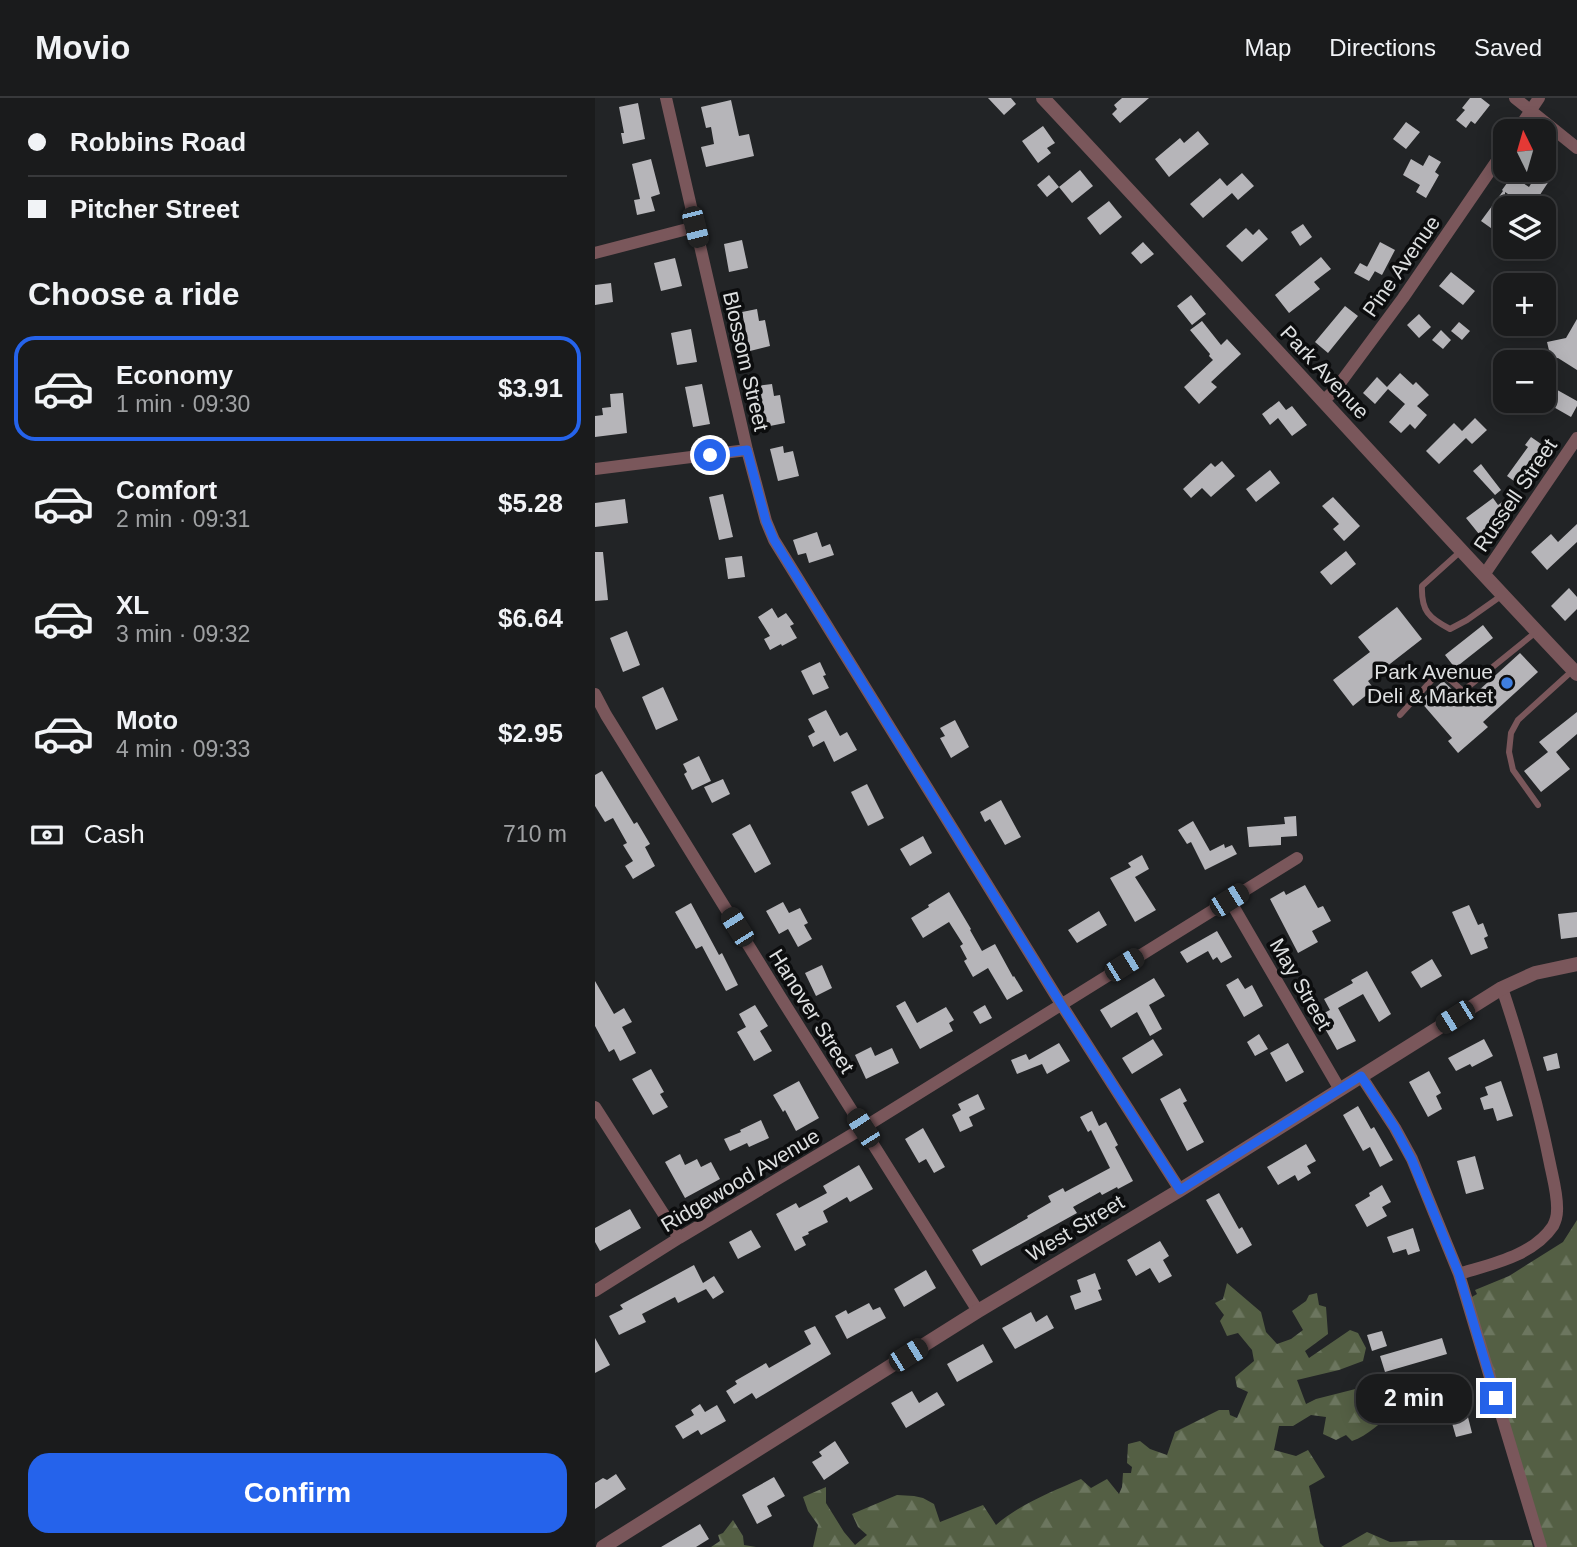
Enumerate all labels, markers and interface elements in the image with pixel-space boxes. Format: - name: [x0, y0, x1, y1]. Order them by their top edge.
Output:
- text: Movio: [35, 29, 130, 66]
- text: Map: [1245, 34, 1291, 61]
- text: Directions: [1329, 34, 1436, 61]
- text: Saved: [1474, 34, 1542, 61]
- north arrow: [1493, 119, 1556, 182]
- map controls: [1493, 119, 1556, 413]
- text: Robbins Road: [70, 127, 246, 157]
- text: Pitcher Street: [70, 194, 239, 224]
- button: layers: [1493, 196, 1556, 259]
- car: [680, 204, 711, 250]
- street label: Pine Avenue: [1358, 211, 1444, 321]
- button: +: [1493, 273, 1556, 336]
- text: Choose a ride: [28, 276, 240, 312]
- street label: Blossom Street: [719, 289, 773, 433]
- street label: Park Avenue: [1276, 321, 1374, 423]
- button: −: [1493, 350, 1556, 413]
- icon: car: [32, 357, 95, 420]
- text: Economy: [116, 360, 233, 390]
- text: $3.91: [498, 373, 563, 403]
- text: 1 min · 09:30: [116, 391, 250, 417]
- street label: Russell Street: [1469, 434, 1561, 556]
- route start: [694, 439, 726, 471]
- icon: car: [32, 472, 95, 535]
- text: Comfort: [116, 475, 217, 505]
- text: $5.28: [498, 488, 563, 518]
- text: 2 min · 09:31: [116, 506, 250, 532]
- icon: car: [32, 587, 95, 650]
- text: XL: [116, 590, 149, 620]
- text: $6.64: [498, 603, 563, 633]
- text: 3 min · 09:32: [116, 621, 250, 647]
- place label: Park Avenue Deli & Market: [1367, 660, 1493, 707]
- marker: Park Avenue Deli & Market: [1499, 675, 1515, 691]
- icon: car: [32, 702, 95, 765]
- text: Moto: [116, 705, 178, 735]
- text: $2.95: [498, 718, 563, 748]
- text: 4 min · 09:33: [116, 736, 250, 762]
- icon: cash: [28, 816, 66, 854]
- text: Cash: [84, 819, 145, 849]
- text: 710 m: [503, 821, 567, 847]
- car: [1206, 880, 1253, 920]
- car: [717, 904, 758, 950]
- street label: May Street: [1266, 934, 1336, 1034]
- street label: Hanover Street: [765, 945, 859, 1077]
- car: [1101, 945, 1148, 985]
- car: [1432, 997, 1479, 1037]
- car: [843, 1105, 884, 1151]
- street label: Ridgewood Avenue: [657, 1124, 823, 1236]
- street label: West Street: [1022, 1190, 1128, 1266]
- car: [885, 1335, 932, 1375]
- callout: 2 min: [1356, 1374, 1471, 1422]
- route end: [1480, 1382, 1512, 1414]
- text: 2 min: [1384, 1385, 1444, 1411]
- button: Confirm: [28, 1453, 567, 1533]

